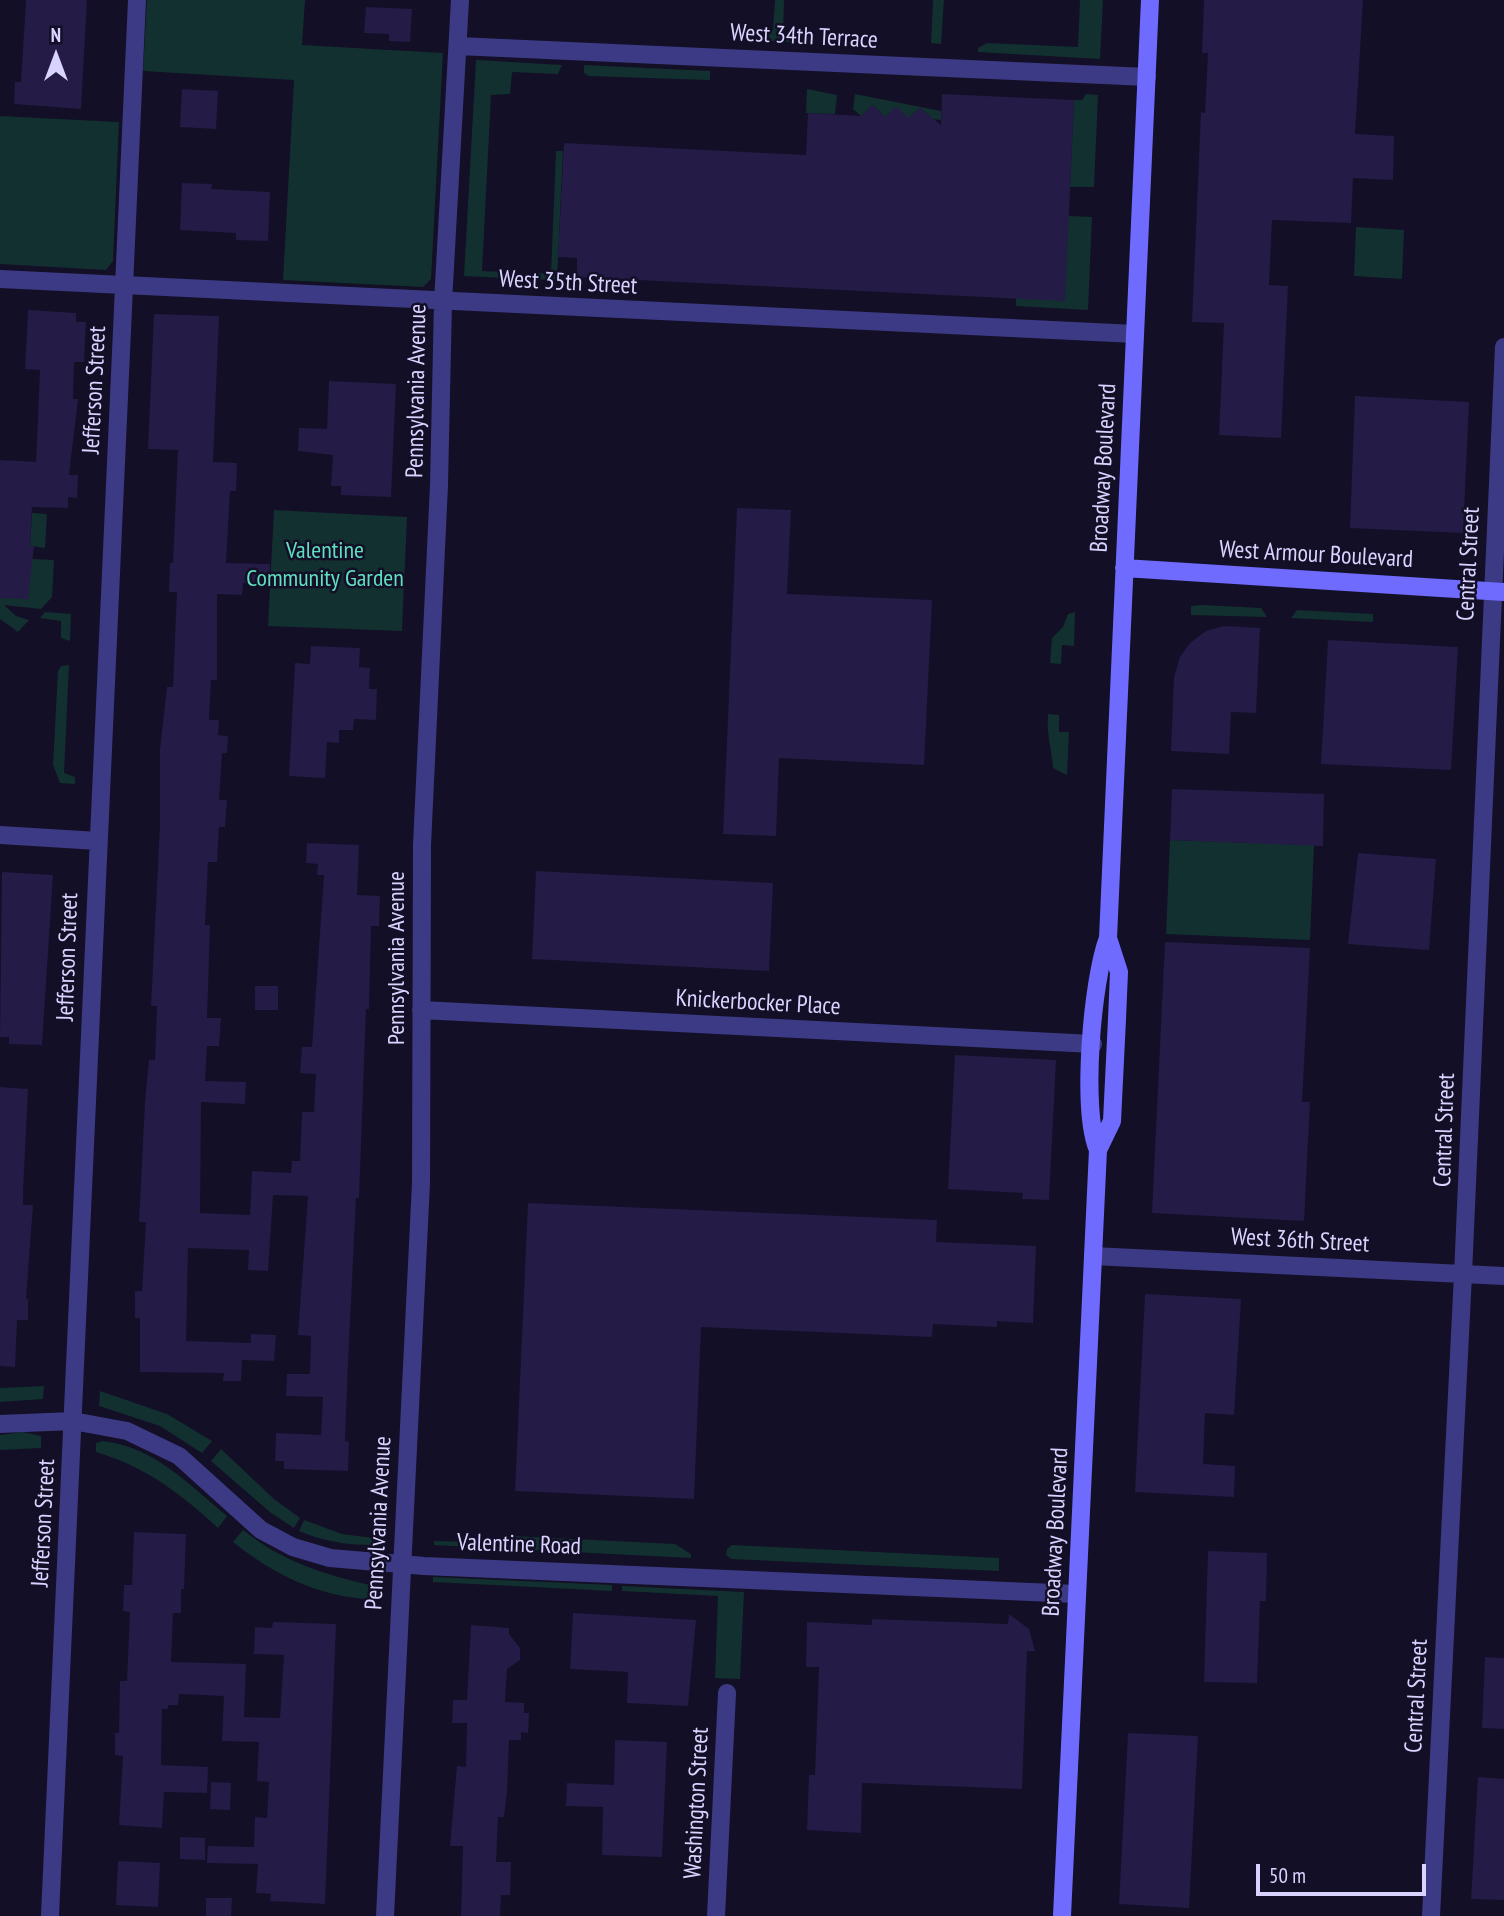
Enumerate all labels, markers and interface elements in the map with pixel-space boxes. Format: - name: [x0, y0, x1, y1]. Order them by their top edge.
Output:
- street label: West 34th Terrace: [729, 19, 879, 55]
- north arrow: [21, 21, 91, 91]
- text: N: [51, 23, 61, 47]
- street label: West 35th Street: [498, 265, 638, 301]
- street label: Pennsylvania Avenue: [401, 304, 433, 478]
- street label: Jefferson Street: [77, 325, 113, 455]
- street label: Broadway Boulevard: [1085, 383, 1123, 553]
- street label: Central Street: [1452, 506, 1486, 622]
- street label: West Armour Boulevard: [1218, 536, 1414, 574]
- park label: Valentine Community Garden: [246, 537, 404, 593]
- street label: Pennsylvania Avenue: [383, 871, 411, 1045]
- street label: Jefferson Street: [51, 892, 85, 1022]
- street label: Knickerbocker Place: [675, 984, 841, 1022]
- street label: Central Street: [1429, 1073, 1461, 1187]
- street label: West 36th Street: [1230, 1223, 1370, 1259]
- street label: Pennsylvania Avenue: [360, 1435, 398, 1611]
- street label: Broadway Boulevard: [1037, 1447, 1075, 1617]
- street label: Jefferson Street: [26, 1458, 62, 1588]
- street label: Valentine Road: [457, 1528, 581, 1562]
- street label: Central Street: [1400, 1638, 1434, 1754]
- street label: Washington Street: [679, 1726, 715, 1880]
- scale bar: [1259, 1850, 1429, 1894]
- text: 50 m: [1269, 1862, 1306, 1889]

